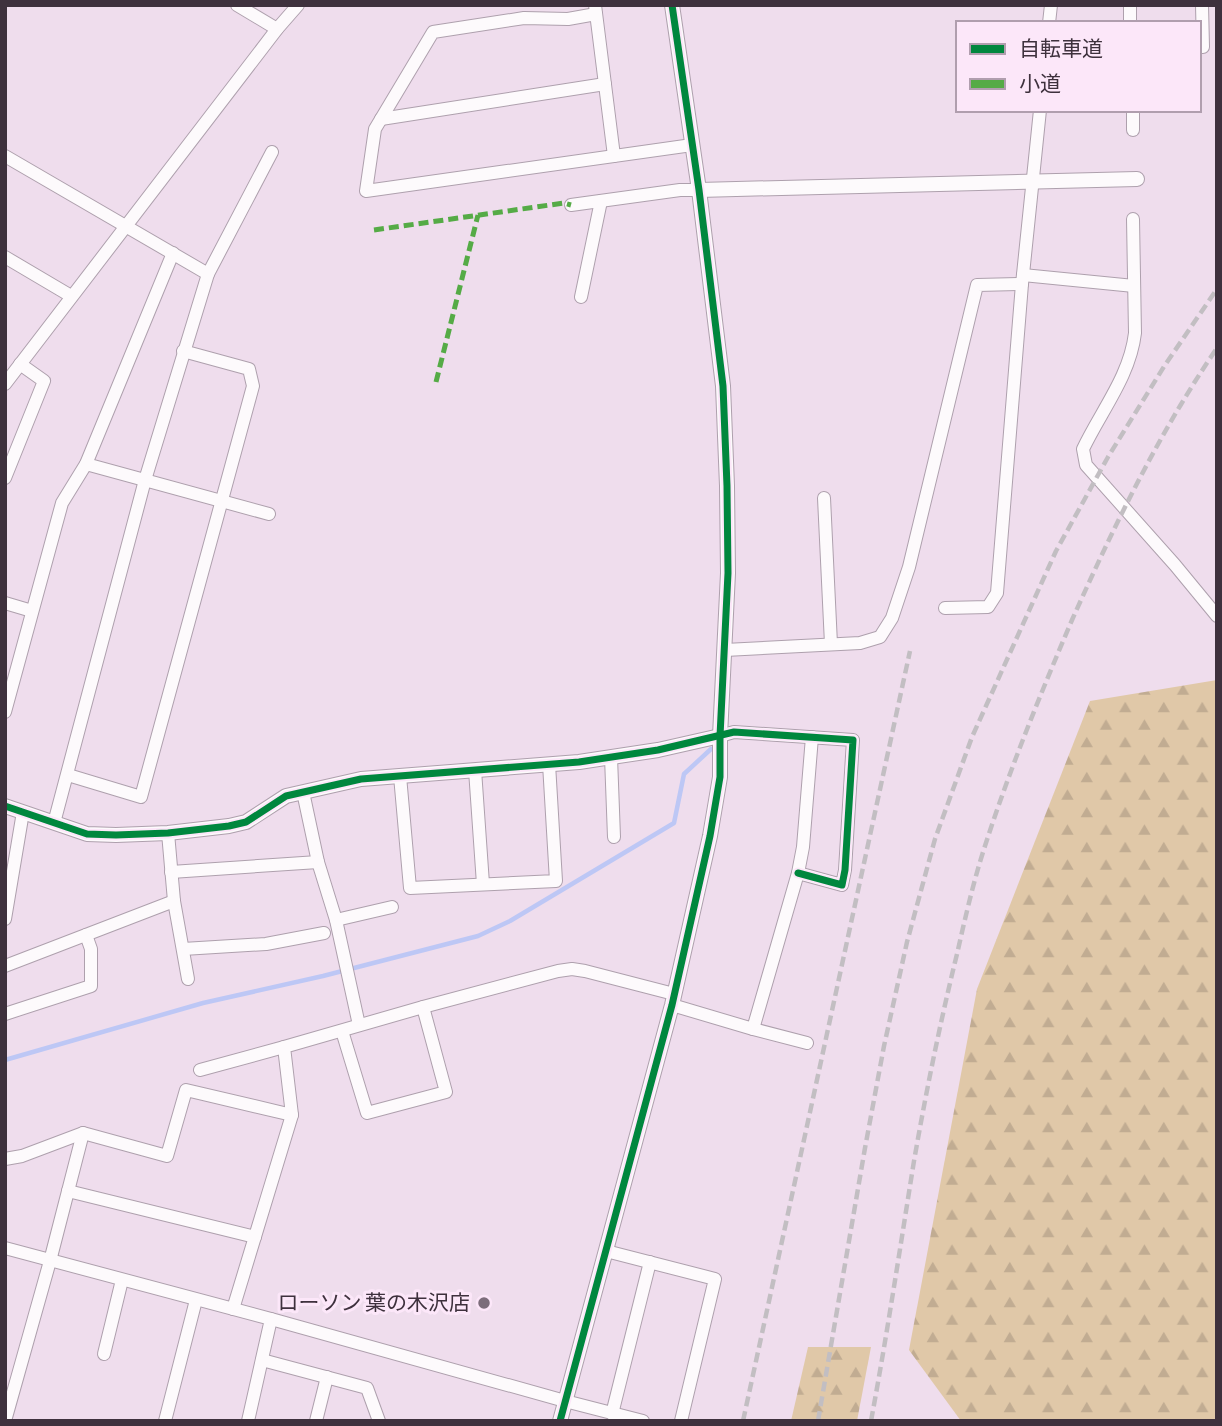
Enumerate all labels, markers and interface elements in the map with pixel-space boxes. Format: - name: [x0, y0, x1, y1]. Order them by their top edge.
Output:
- legend: [956, 21, 1201, 112]
- text: 自転車道: [1019, 38, 1103, 60]
- text: 小道: [1019, 73, 1061, 95]
- place label: ローソン 葉の木沢店: [278, 1292, 470, 1314]
- marker: ローソン 葉の木沢店: [476, 1295, 492, 1311]

